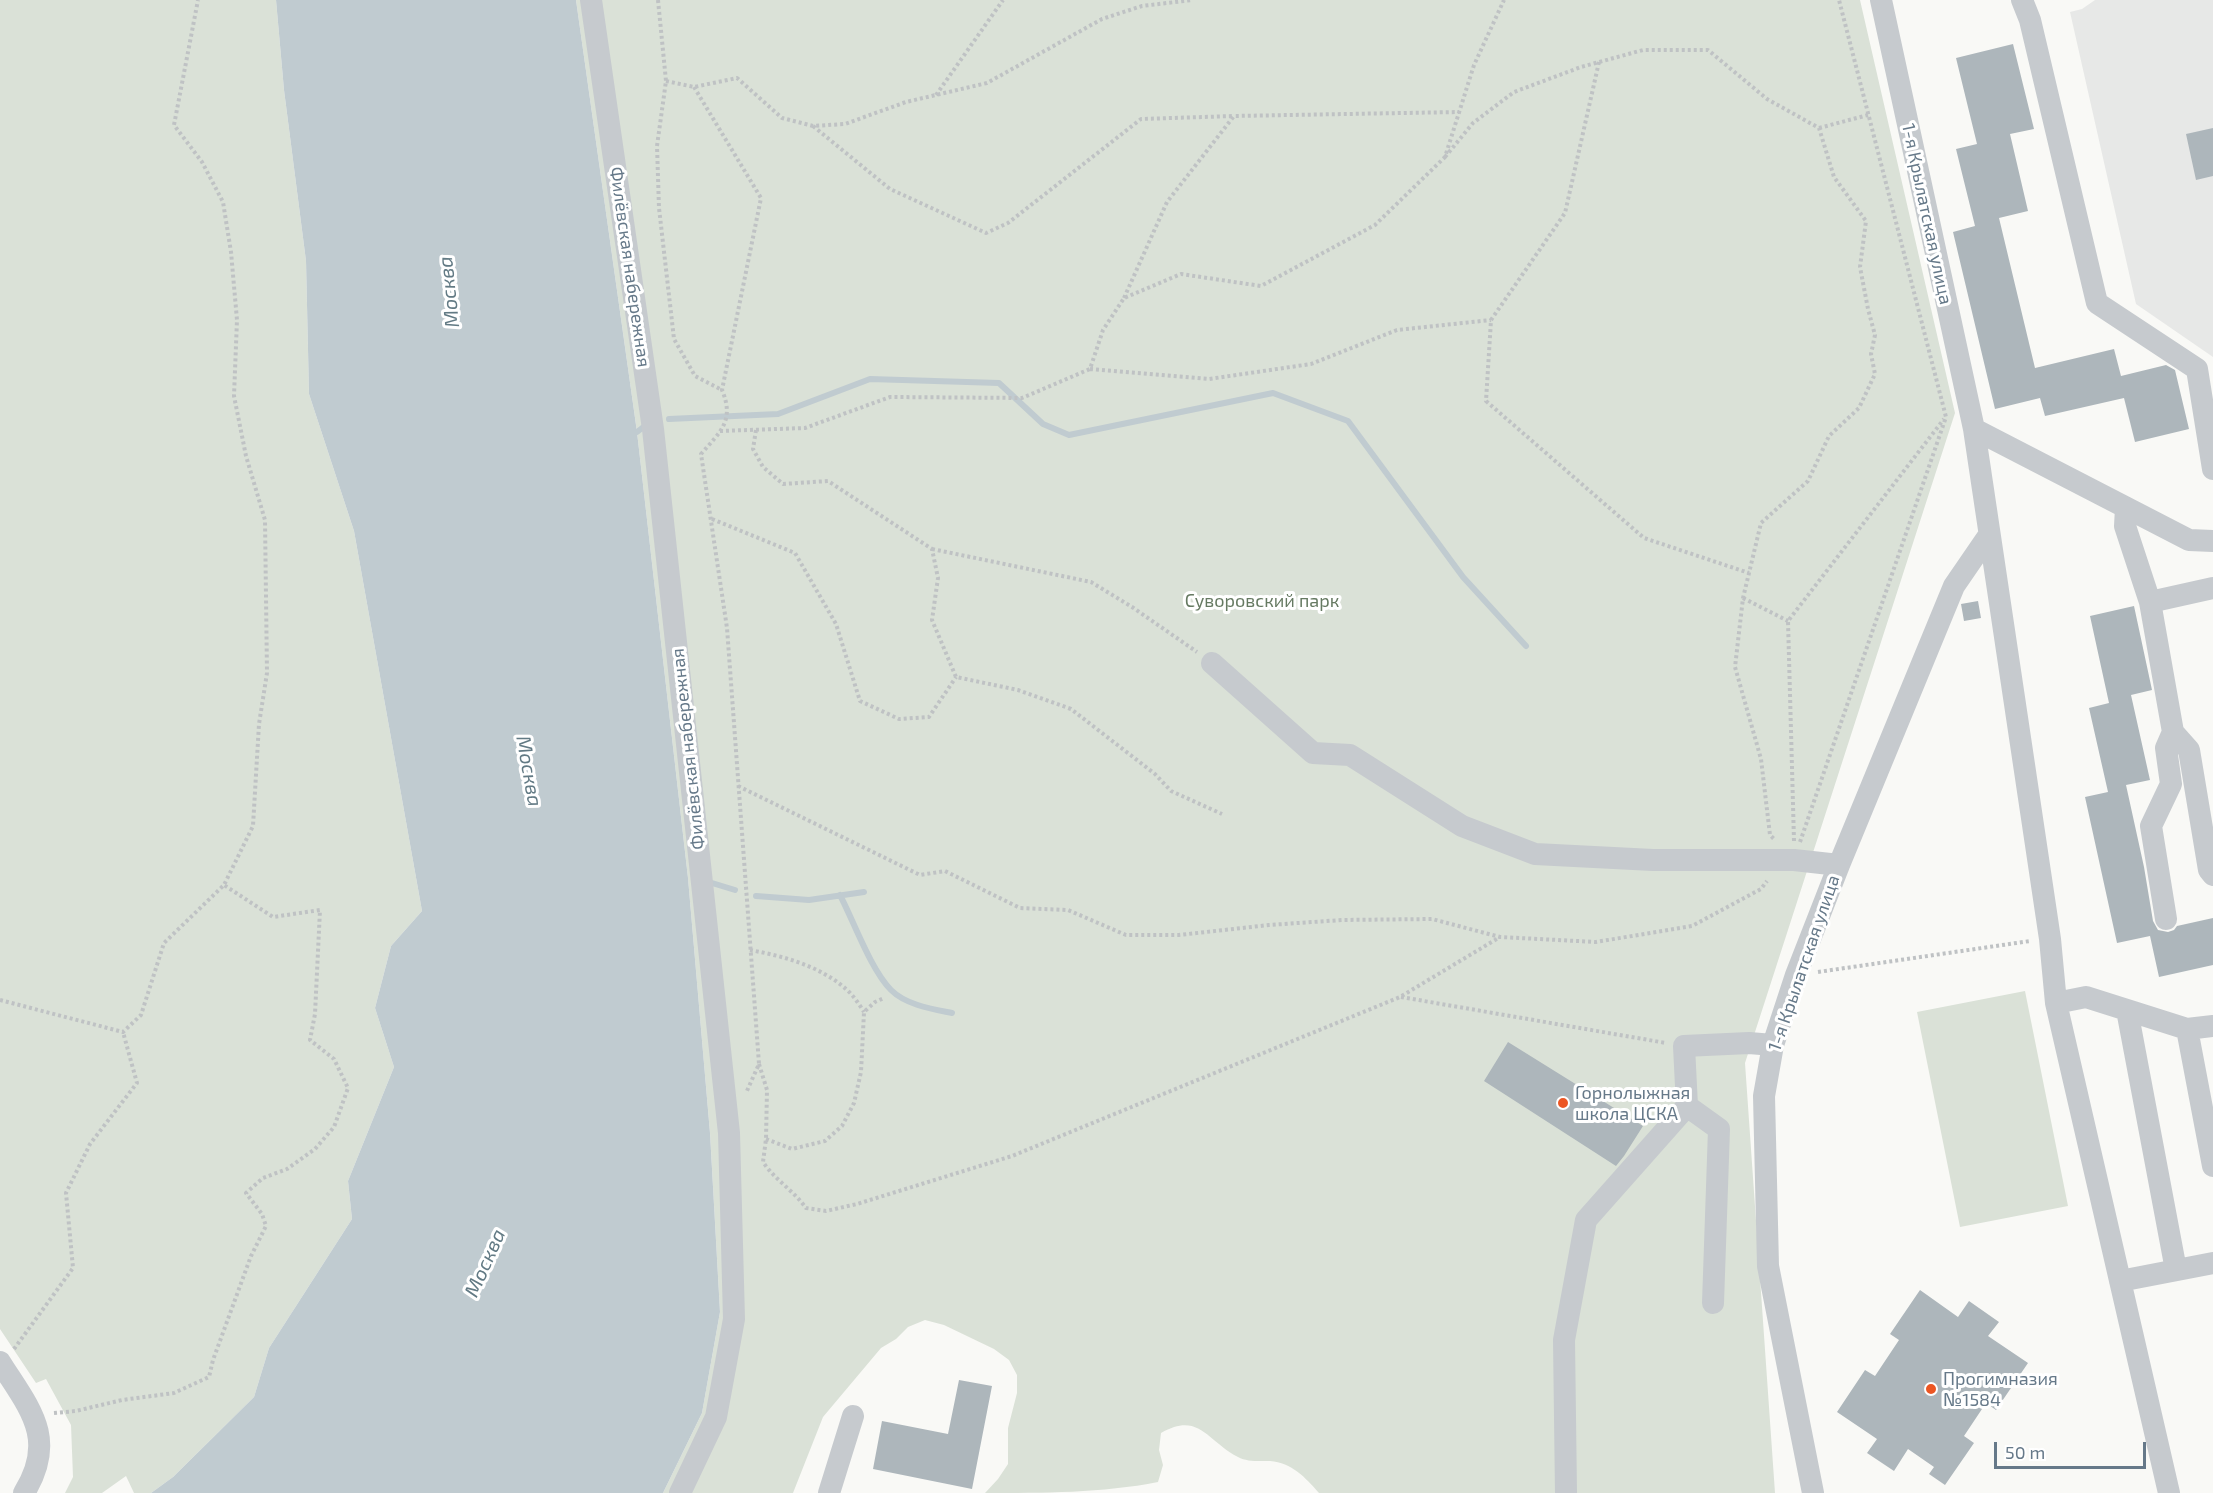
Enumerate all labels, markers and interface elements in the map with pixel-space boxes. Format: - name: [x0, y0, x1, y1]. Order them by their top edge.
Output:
- street label: 1-я Крылатская улица: [1897, 122, 1957, 306]
- street label: Филёвская набережная: [605, 165, 655, 369]
- water label: Москва: [433, 255, 465, 329]
- park label: Суворовский парк: [1185, 590, 1339, 612]
- street label: Филёвская набережная: [667, 647, 709, 851]
- water label: Москва: [511, 734, 547, 808]
- street label: 1-я Крылатская улица: [1764, 872, 1844, 1054]
- place label: Горнолыжная школа ЦСКА: [1575, 1082, 1690, 1124]
- marker: Горнолыжная школа ЦСКА: [1556, 1096, 1570, 1110]
- water label: Москва: [459, 1225, 511, 1301]
- place label: Прогимназия №1584: [1943, 1368, 2058, 1410]
- marker: Прогимназия №1584: [1924, 1382, 1938, 1396]
- scale bar: [1997, 1430, 2148, 1468]
- text: 50 m: [2005, 1441, 2045, 1463]

